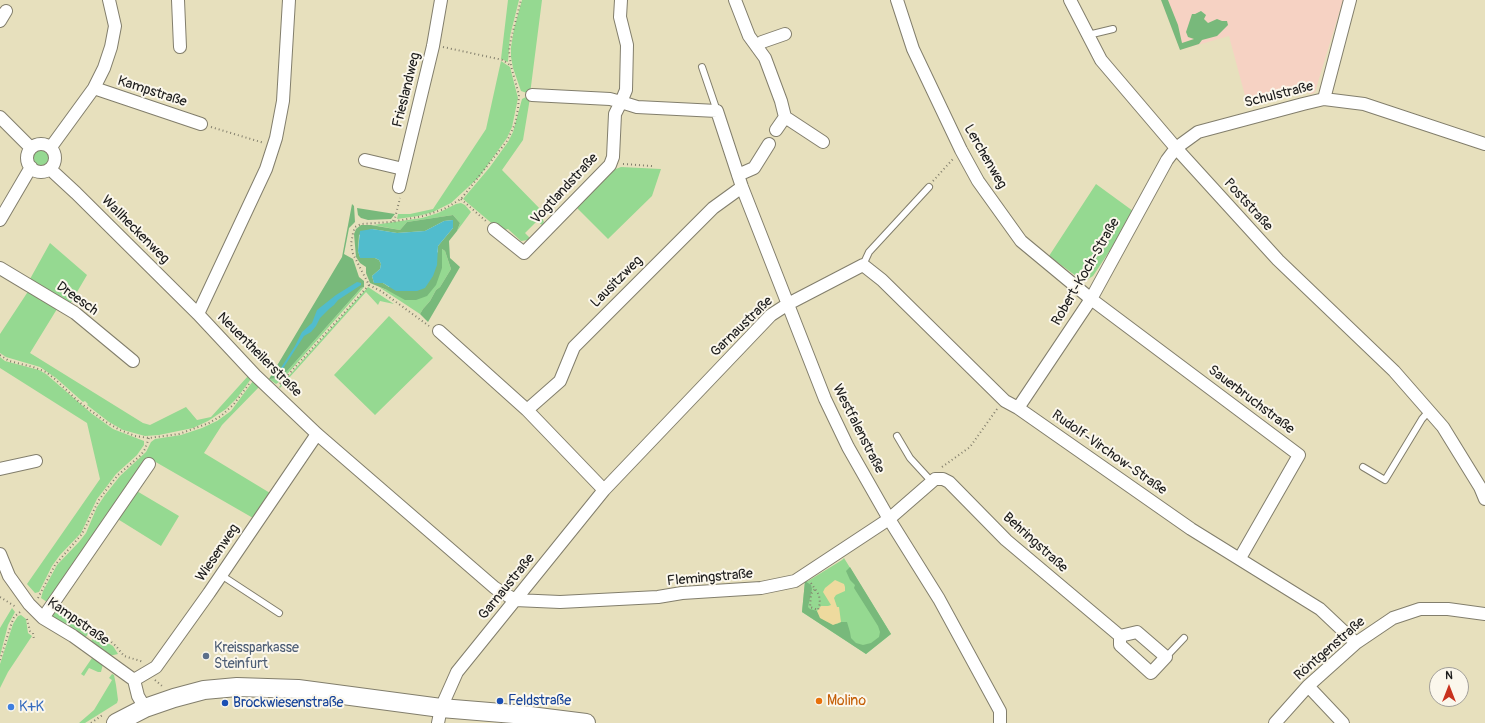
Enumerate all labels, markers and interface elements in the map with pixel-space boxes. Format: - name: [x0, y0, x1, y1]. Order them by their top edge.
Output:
- street label: Frieslandweg: [390, 51, 424, 129]
- street label: Kampstraße: [115, 73, 189, 111]
- street label: Schulstraße: [1243, 78, 1315, 112]
- street label: Lerchenweg: [960, 122, 1010, 192]
- street label: Vogtlandstraße: [528, 150, 602, 228]
- street label: Poststraße: [1220, 175, 1276, 235]
- street label: Wallheckenweg: [97, 192, 173, 268]
- street label: Robert-Koch-Straße: [1048, 215, 1124, 329]
- street label: Lausitzweg: [588, 253, 646, 311]
- street label: Dreesch: [53, 279, 101, 319]
- street label: Garnaustraße: [707, 293, 777, 361]
- street label: Neuentheilerstraße: [213, 309, 305, 401]
- street label: Sauerbruchstraße: [1204, 362, 1298, 438]
- street label: Westfalenstraße: [828, 382, 888, 476]
- street label: Rudolf-Virchow-Straße: [1048, 407, 1170, 499]
- street label: Behringstraße: [999, 509, 1071, 577]
- street label: Wiesenweg: [193, 521, 243, 585]
- street label: Garnaustraße: [475, 551, 539, 623]
- street label: Flemingstraße: [666, 566, 754, 590]
- street label: Kampstraße: [44, 594, 112, 650]
- street label: Röntgenstraße: [1291, 614, 1369, 684]
- place label: Kreissparkasse Steinfurt: [214, 640, 299, 672]
- marker: Kreissparkasse Steinfurt: [201, 651, 211, 661]
- north arrow: [1429, 667, 1469, 707]
- text: N: [1445, 669, 1453, 682]
- place label: Feldstraße: [508, 693, 571, 709]
- place label: Molino: [827, 693, 866, 709]
- place label: Brockwiesenstraße: [233, 695, 343, 711]
- marker: Feldstraße: [495, 696, 505, 706]
- marker: Molino: [814, 696, 824, 706]
- marker: Brockwiesenstraße: [220, 698, 230, 708]
- place label: K+K: [19, 699, 44, 715]
- marker: K+K: [6, 702, 16, 712]

